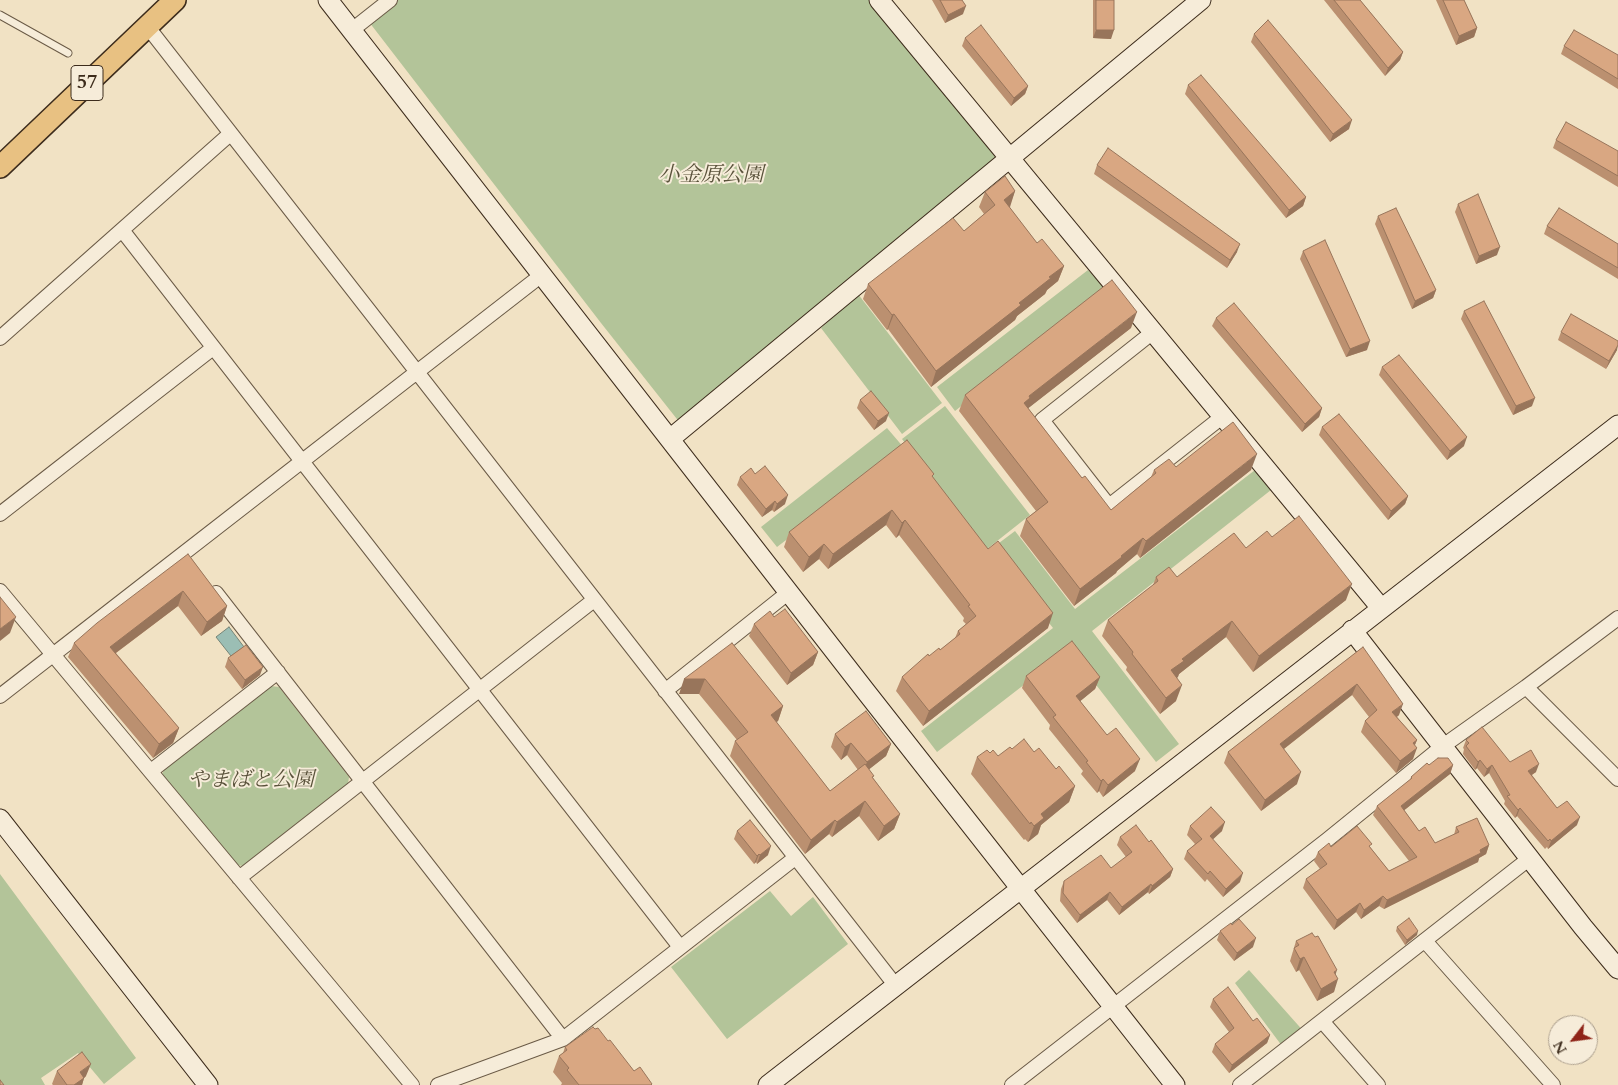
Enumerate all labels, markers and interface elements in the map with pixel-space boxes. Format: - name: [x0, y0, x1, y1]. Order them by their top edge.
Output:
- road number: 57: [71, 66, 103, 100]
- park label: 小金原公園: [659, 163, 763, 189]
- park label: やまばと公園: [188, 768, 314, 794]
- north arrow: [1548, 1015, 1598, 1065]
- text: N: [1549, 1037, 1572, 1057]

